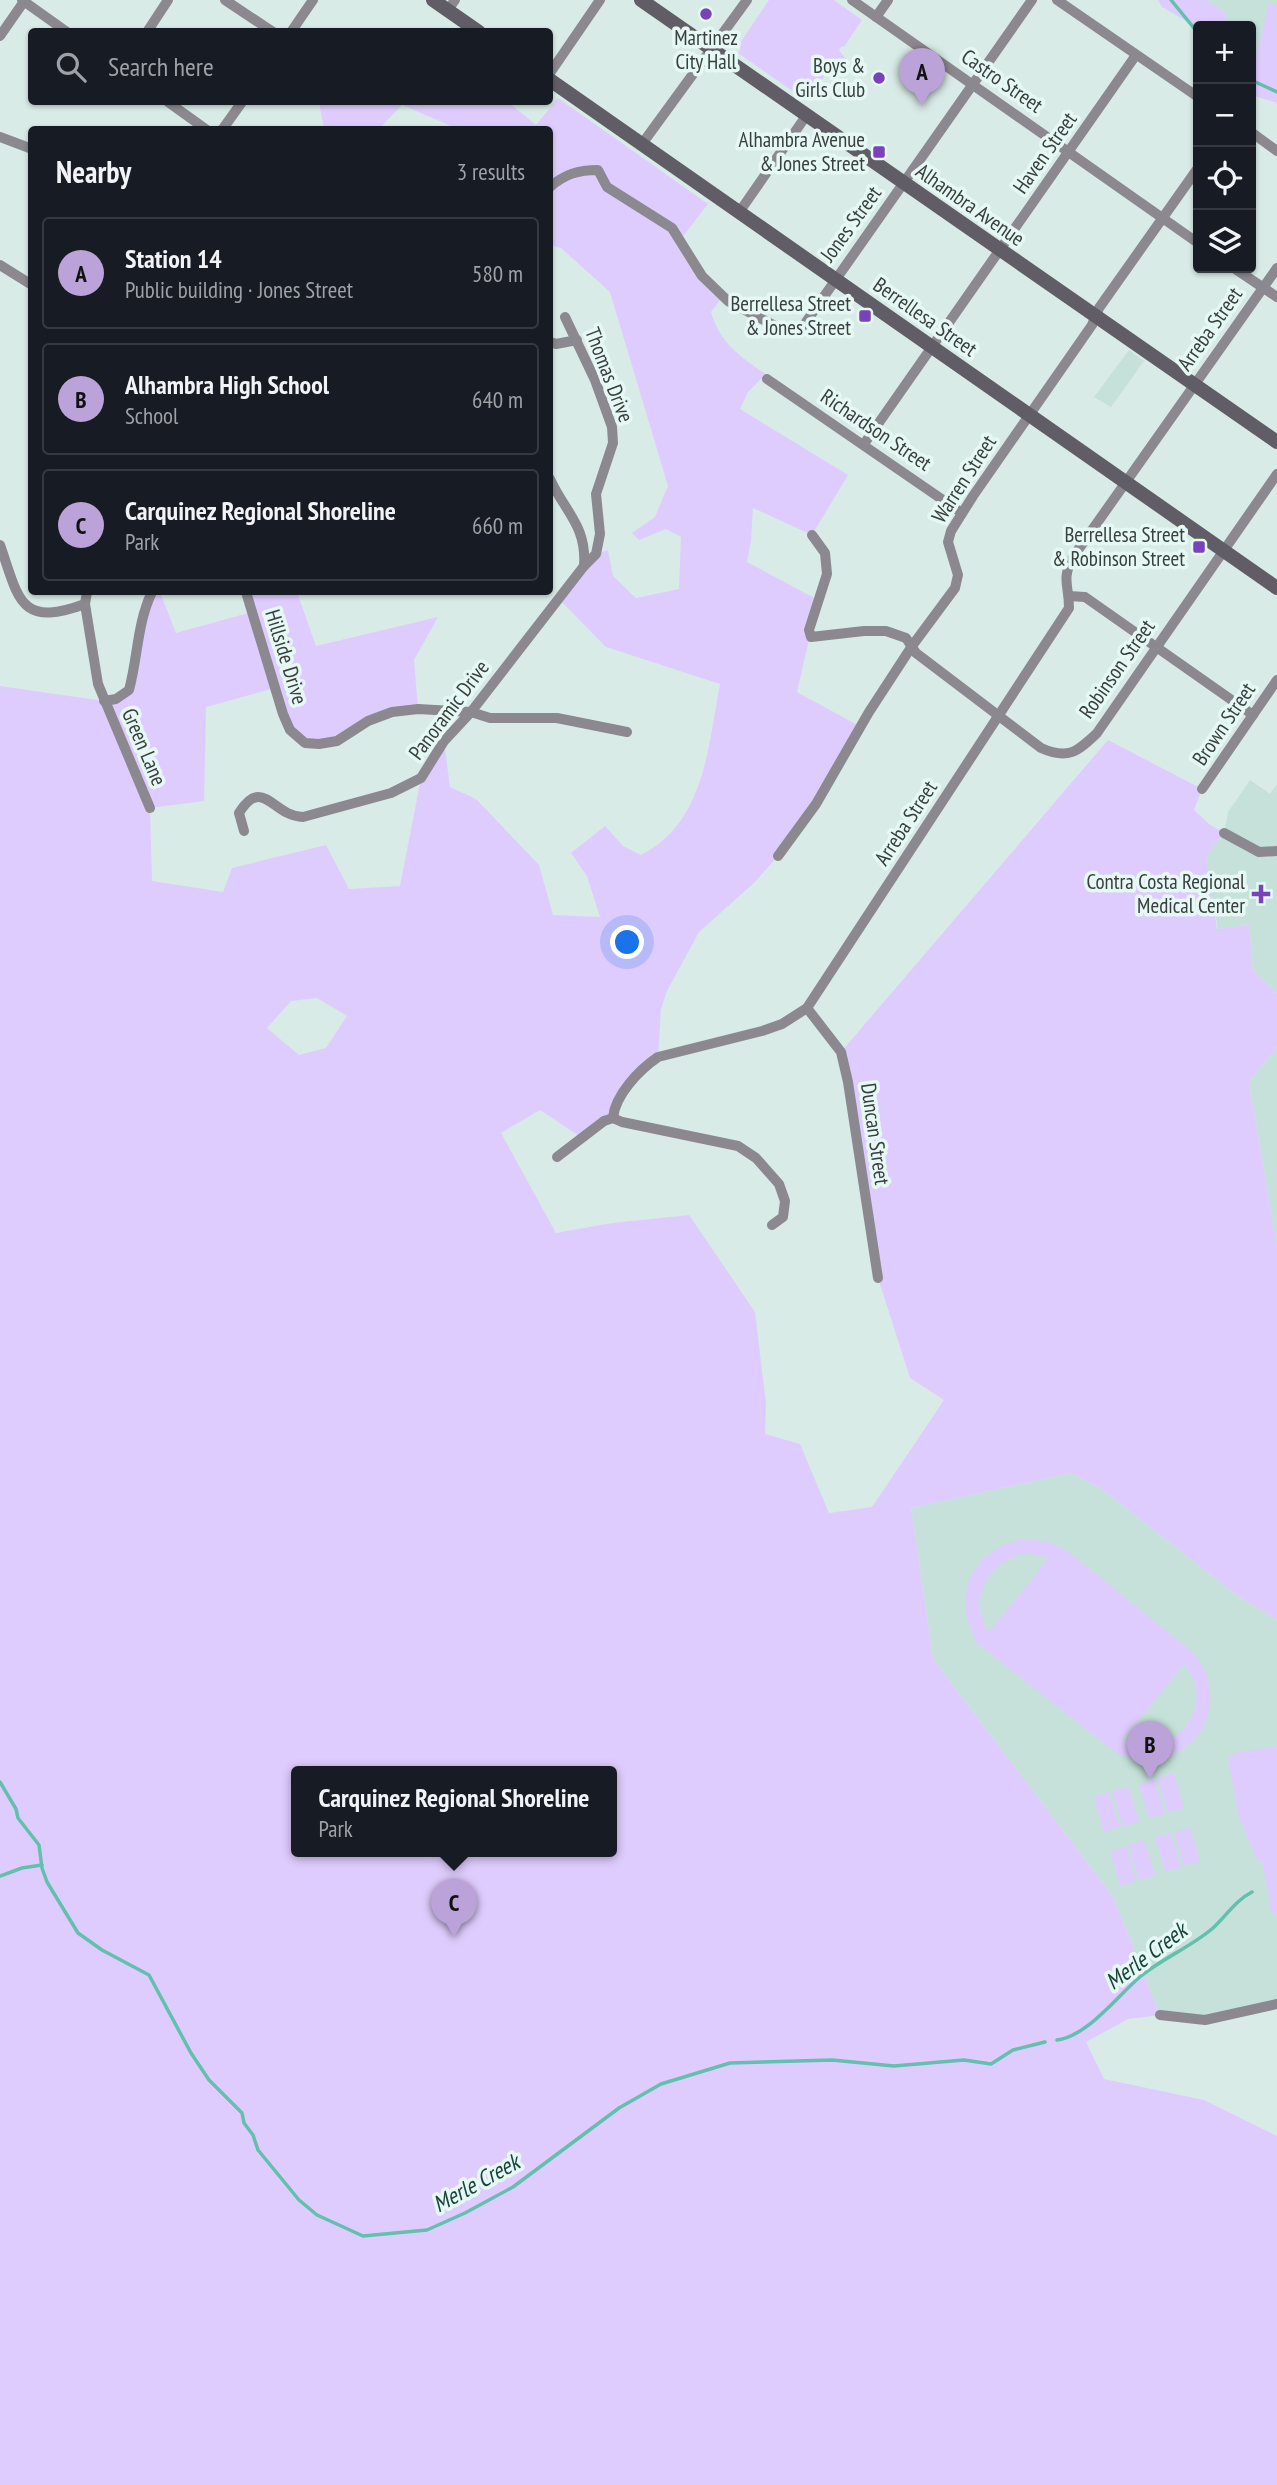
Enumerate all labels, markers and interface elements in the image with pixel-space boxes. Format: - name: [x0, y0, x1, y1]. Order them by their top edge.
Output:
- marker: Martinez City Hall: [698, 6, 714, 22]
- map controls: [1193, 21, 1256, 273]
- button: +: [1193, 21, 1256, 84]
- place label: Martinez City Hall: [674, 24, 738, 75]
- search box: [28, 28, 553, 105]
- street label: Castro Street: [956, 43, 1048, 119]
- icon: search: [52, 48, 90, 86]
- pin: A: [899, 48, 945, 106]
- text: Search here: [108, 50, 214, 83]
- place label: Boys & Girls Club: [795, 52, 865, 103]
- marker: Boys & Girls Club: [871, 70, 887, 86]
- button: −: [1193, 84, 1256, 147]
- street label: Haven Street: [1007, 106, 1083, 199]
- place label: Alhambra Avenue & Jones Street: [739, 126, 865, 177]
- marker: Alhambra Avenue & Jones Street: [871, 144, 887, 160]
- button: locate: [1193, 147, 1256, 210]
- text: Nearby: [56, 152, 131, 191]
- text: 3 results: [457, 157, 525, 186]
- street label: Alhambra Avenue: [911, 157, 1030, 252]
- street label: Jones Street: [814, 180, 887, 268]
- button: layers: [1193, 210, 1256, 273]
- text: Station 14: [125, 242, 222, 275]
- text: A: [75, 259, 87, 288]
- text: 580 m: [472, 259, 523, 288]
- street label: Berrellesa Street: [868, 271, 983, 362]
- text: Public building · Jones Street: [125, 275, 353, 304]
- street label: Arreba Street: [1171, 282, 1248, 376]
- place label: Berrellesa Street & Jones Street: [730, 290, 851, 341]
- marker: Berrellesa Street & Jones Street: [857, 308, 873, 324]
- street label: Thomas Drive: [579, 324, 640, 426]
- text: Alhambra High School: [125, 368, 329, 401]
- street label: Richardson Street: [816, 383, 937, 477]
- text: B: [75, 385, 87, 414]
- text: 640 m: [472, 385, 523, 414]
- text: School: [125, 401, 178, 430]
- street label: Warren Street: [925, 430, 1002, 528]
- text: Carquinez Regional Shoreline: [125, 494, 396, 527]
- text: C: [76, 511, 86, 540]
- text: 660 m: [472, 511, 523, 540]
- place label: Berrellesa Street & Robinson Street: [1052, 521, 1185, 572]
- text: Park: [125, 527, 159, 556]
- marker: Berrellesa Street & Robinson Street: [1191, 539, 1207, 555]
- street label: Hillside Drive: [259, 606, 314, 707]
- street label: Robinson Street: [1073, 614, 1161, 723]
- street label: Panoramic Drive: [402, 655, 495, 765]
- street label: Brown Street: [1186, 677, 1261, 770]
- street label: Green Lane: [116, 704, 173, 790]
- street label: Arreba Street: [868, 775, 943, 870]
- place label: Contra Costa Regional Medical Center: [1086, 868, 1245, 919]
- marker: Contra Costa Regional Medical Center: [1251, 884, 1271, 904]
- your location: [610, 925, 644, 959]
- street label: Duncan Street: [855, 1081, 896, 1187]
- pin: B: [1127, 1721, 1173, 1779]
- popup: [291, 1766, 617, 1857]
- text: Carquinez Regional Shoreline: [319, 1781, 589, 1814]
- text: Park: [319, 1814, 353, 1843]
- pin: C: [431, 1879, 477, 1937]
- water label: Merle Creek: [1099, 1914, 1195, 1996]
- water label: Merle Creek: [427, 2145, 527, 2218]

